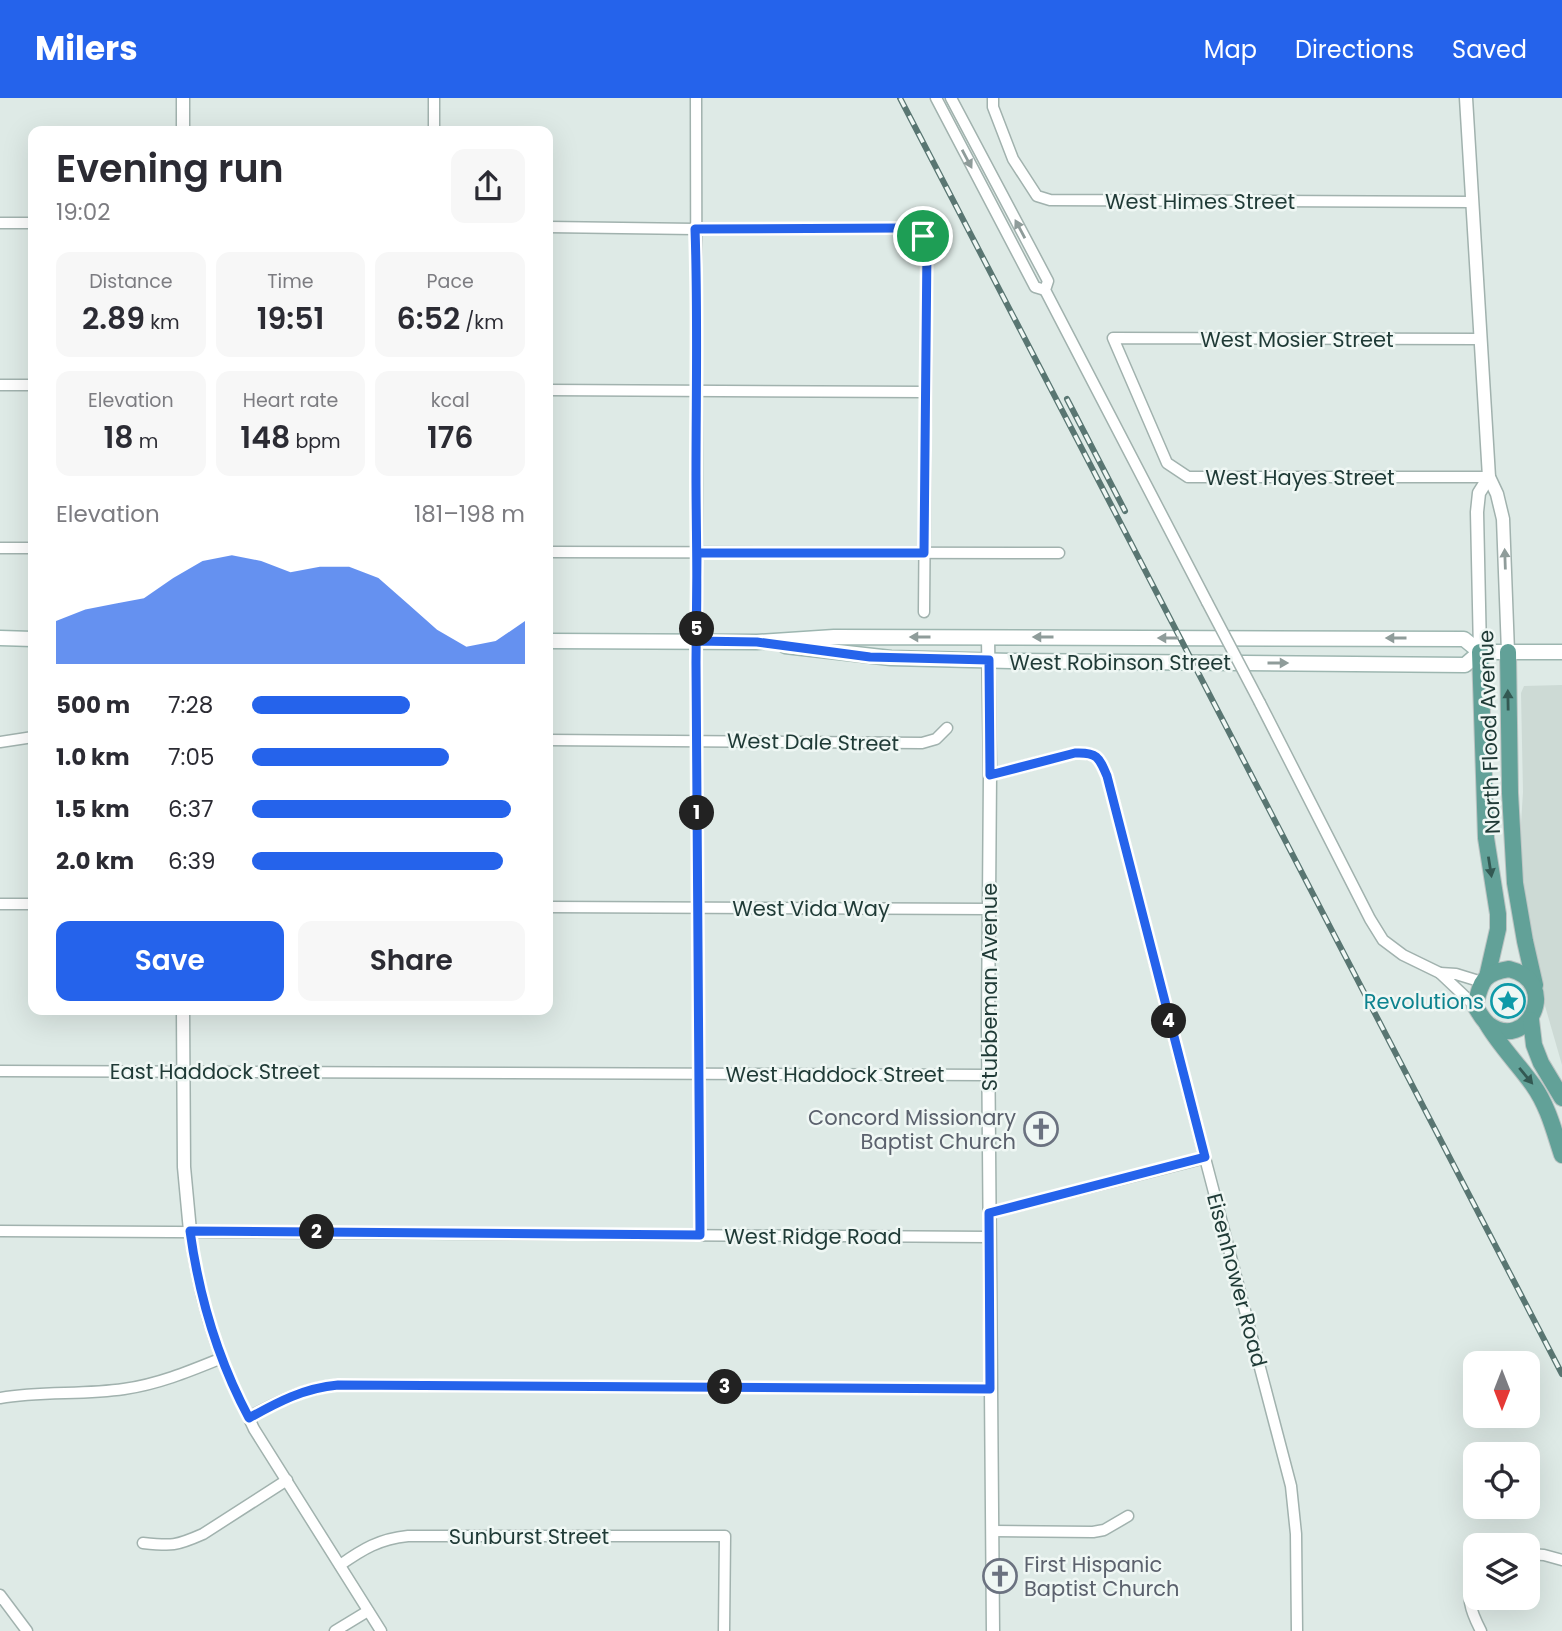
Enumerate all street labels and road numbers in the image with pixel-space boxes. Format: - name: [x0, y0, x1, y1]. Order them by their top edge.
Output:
- street label: West Himes Street: [1105, 187, 1295, 216]
- street label: West Mosier Street: [1200, 325, 1394, 354]
- street label: West Hayes Street: [1205, 463, 1395, 492]
- street label: North Flood Avenue: [1471, 630, 1507, 834]
- street label: West Robinson Street: [1009, 648, 1231, 677]
- street label: West Dale Street: [727, 726, 899, 758]
- street label: Stubbeman Avenue: [975, 883, 1004, 1091]
- street label: West Vida Way: [732, 894, 890, 923]
- street label: East Haddock Street: [110, 1057, 320, 1086]
- street label: West Haddock Street: [726, 1060, 944, 1089]
- street label: Eisenhower Road: [1200, 1190, 1274, 1370]
- street label: West Ridge Road: [724, 1222, 902, 1251]
- street label: Sunburst Street: [449, 1522, 609, 1551]

